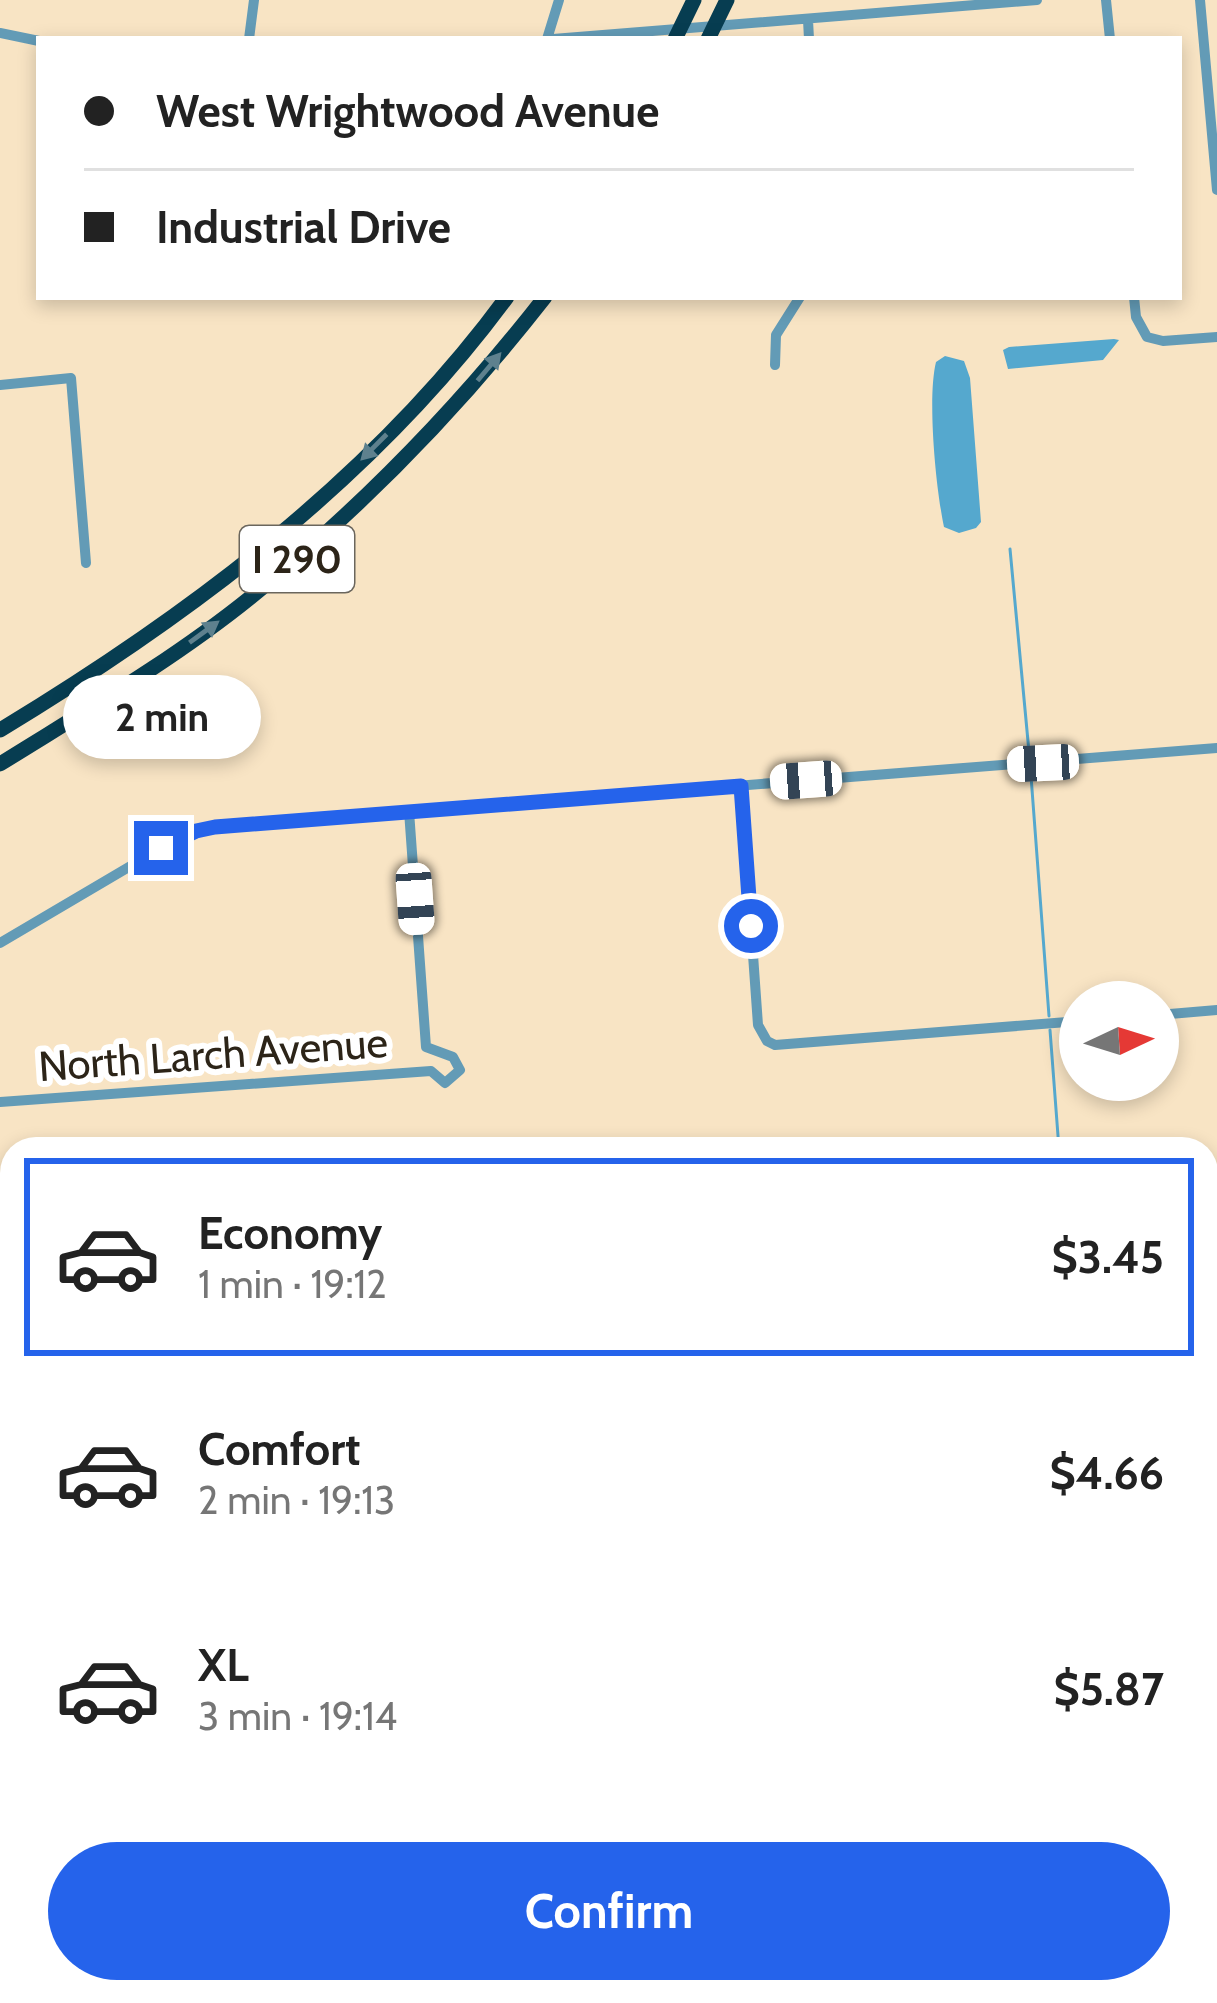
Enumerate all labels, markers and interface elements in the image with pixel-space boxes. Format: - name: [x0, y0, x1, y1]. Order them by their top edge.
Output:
- text: West Wrightwood Avenue: [156, 84, 659, 138]
- text: Industrial Drive: [156, 200, 451, 254]
- one-way arrow: [476, 352, 502, 382]
- one-way arrow: [360, 433, 389, 461]
- road number: I 290: [240, 526, 354, 592]
- one-way arrow: [188, 620, 220, 644]
- callout: 2 min: [62, 674, 260, 758]
- text: 2 min: [115, 693, 209, 741]
- car: [1006, 743, 1080, 783]
- car: [769, 760, 843, 800]
- route end: [134, 821, 188, 875]
- car: [395, 862, 435, 936]
- route start: [724, 899, 778, 953]
- north arrow: [1059, 981, 1179, 1101]
- map controls: [1059, 981, 1179, 1101]
- street label: North Larch Avenue: [37, 1016, 389, 1092]
- icon: car: [54, 1203, 162, 1311]
- text: Economy: [198, 1206, 382, 1260]
- text: $3.45: [1052, 1230, 1164, 1284]
- text: 1 min · 19:12: [198, 1260, 387, 1308]
- icon: car: [54, 1419, 162, 1527]
- text: Comfort: [198, 1422, 361, 1476]
- text: $4.66: [1049, 1446, 1164, 1500]
- text: 2 min · 19:13: [198, 1476, 395, 1524]
- icon: car: [54, 1635, 162, 1743]
- text: XL: [198, 1638, 249, 1692]
- text: $5.87: [1054, 1662, 1164, 1716]
- text: 3 min · 19:14: [198, 1692, 397, 1740]
- button: Confirm: [48, 1842, 1170, 1980]

